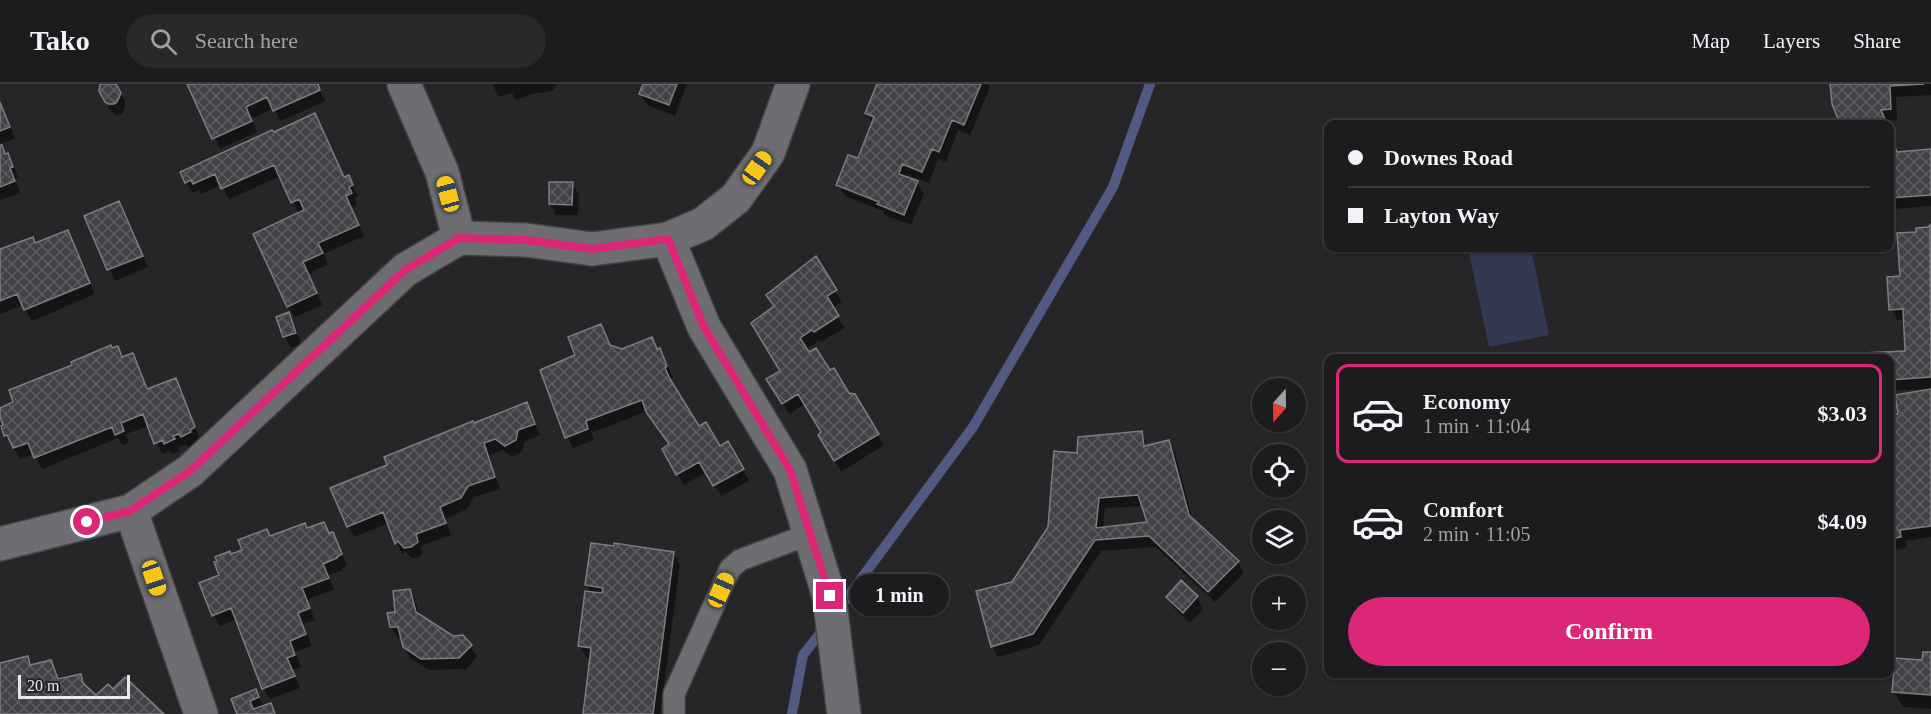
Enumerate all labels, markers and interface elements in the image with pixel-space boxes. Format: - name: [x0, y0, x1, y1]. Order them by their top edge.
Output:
- search box: [126, 14, 546, 68]
- text: Tako: [30, 25, 90, 56]
- icon: search: [147, 25, 180, 58]
- text: Search here: [195, 28, 298, 53]
- text: Map: [1692, 29, 1730, 53]
- text: Layers: [1763, 29, 1820, 53]
- text: Share: [1853, 29, 1901, 53]
- text: Downes Road: [1384, 145, 1513, 170]
- car: [739, 148, 775, 188]
- car: [435, 174, 461, 214]
- text: Layton Way: [1384, 203, 1499, 228]
- north arrow: [1252, 378, 1306, 432]
- map controls: [1252, 378, 1306, 696]
- icon: car: [1351, 387, 1405, 441]
- text: Economy: [1423, 389, 1511, 414]
- text: $3.03: [1818, 401, 1867, 426]
- text: 1 min · 11:04: [1423, 415, 1531, 437]
- button: locate: [1252, 444, 1306, 498]
- icon: car: [1351, 495, 1405, 549]
- text: Comfort: [1423, 497, 1504, 522]
- route start: [73, 508, 100, 535]
- text: $4.09: [1818, 509, 1867, 534]
- button: layers: [1252, 510, 1306, 564]
- text: 2 min · 11:05: [1423, 523, 1531, 545]
- car: [140, 558, 168, 598]
- car: [705, 570, 737, 610]
- callout: 1 min: [851, 575, 950, 617]
- button: +: [1252, 576, 1306, 630]
- route end: [816, 582, 843, 609]
- text: 1 min: [875, 584, 924, 606]
- button: Confirm: [1348, 597, 1870, 666]
- button: −: [1252, 642, 1306, 696]
- scale bar: [18, 672, 130, 700]
- text: 20 m: [27, 677, 59, 694]

